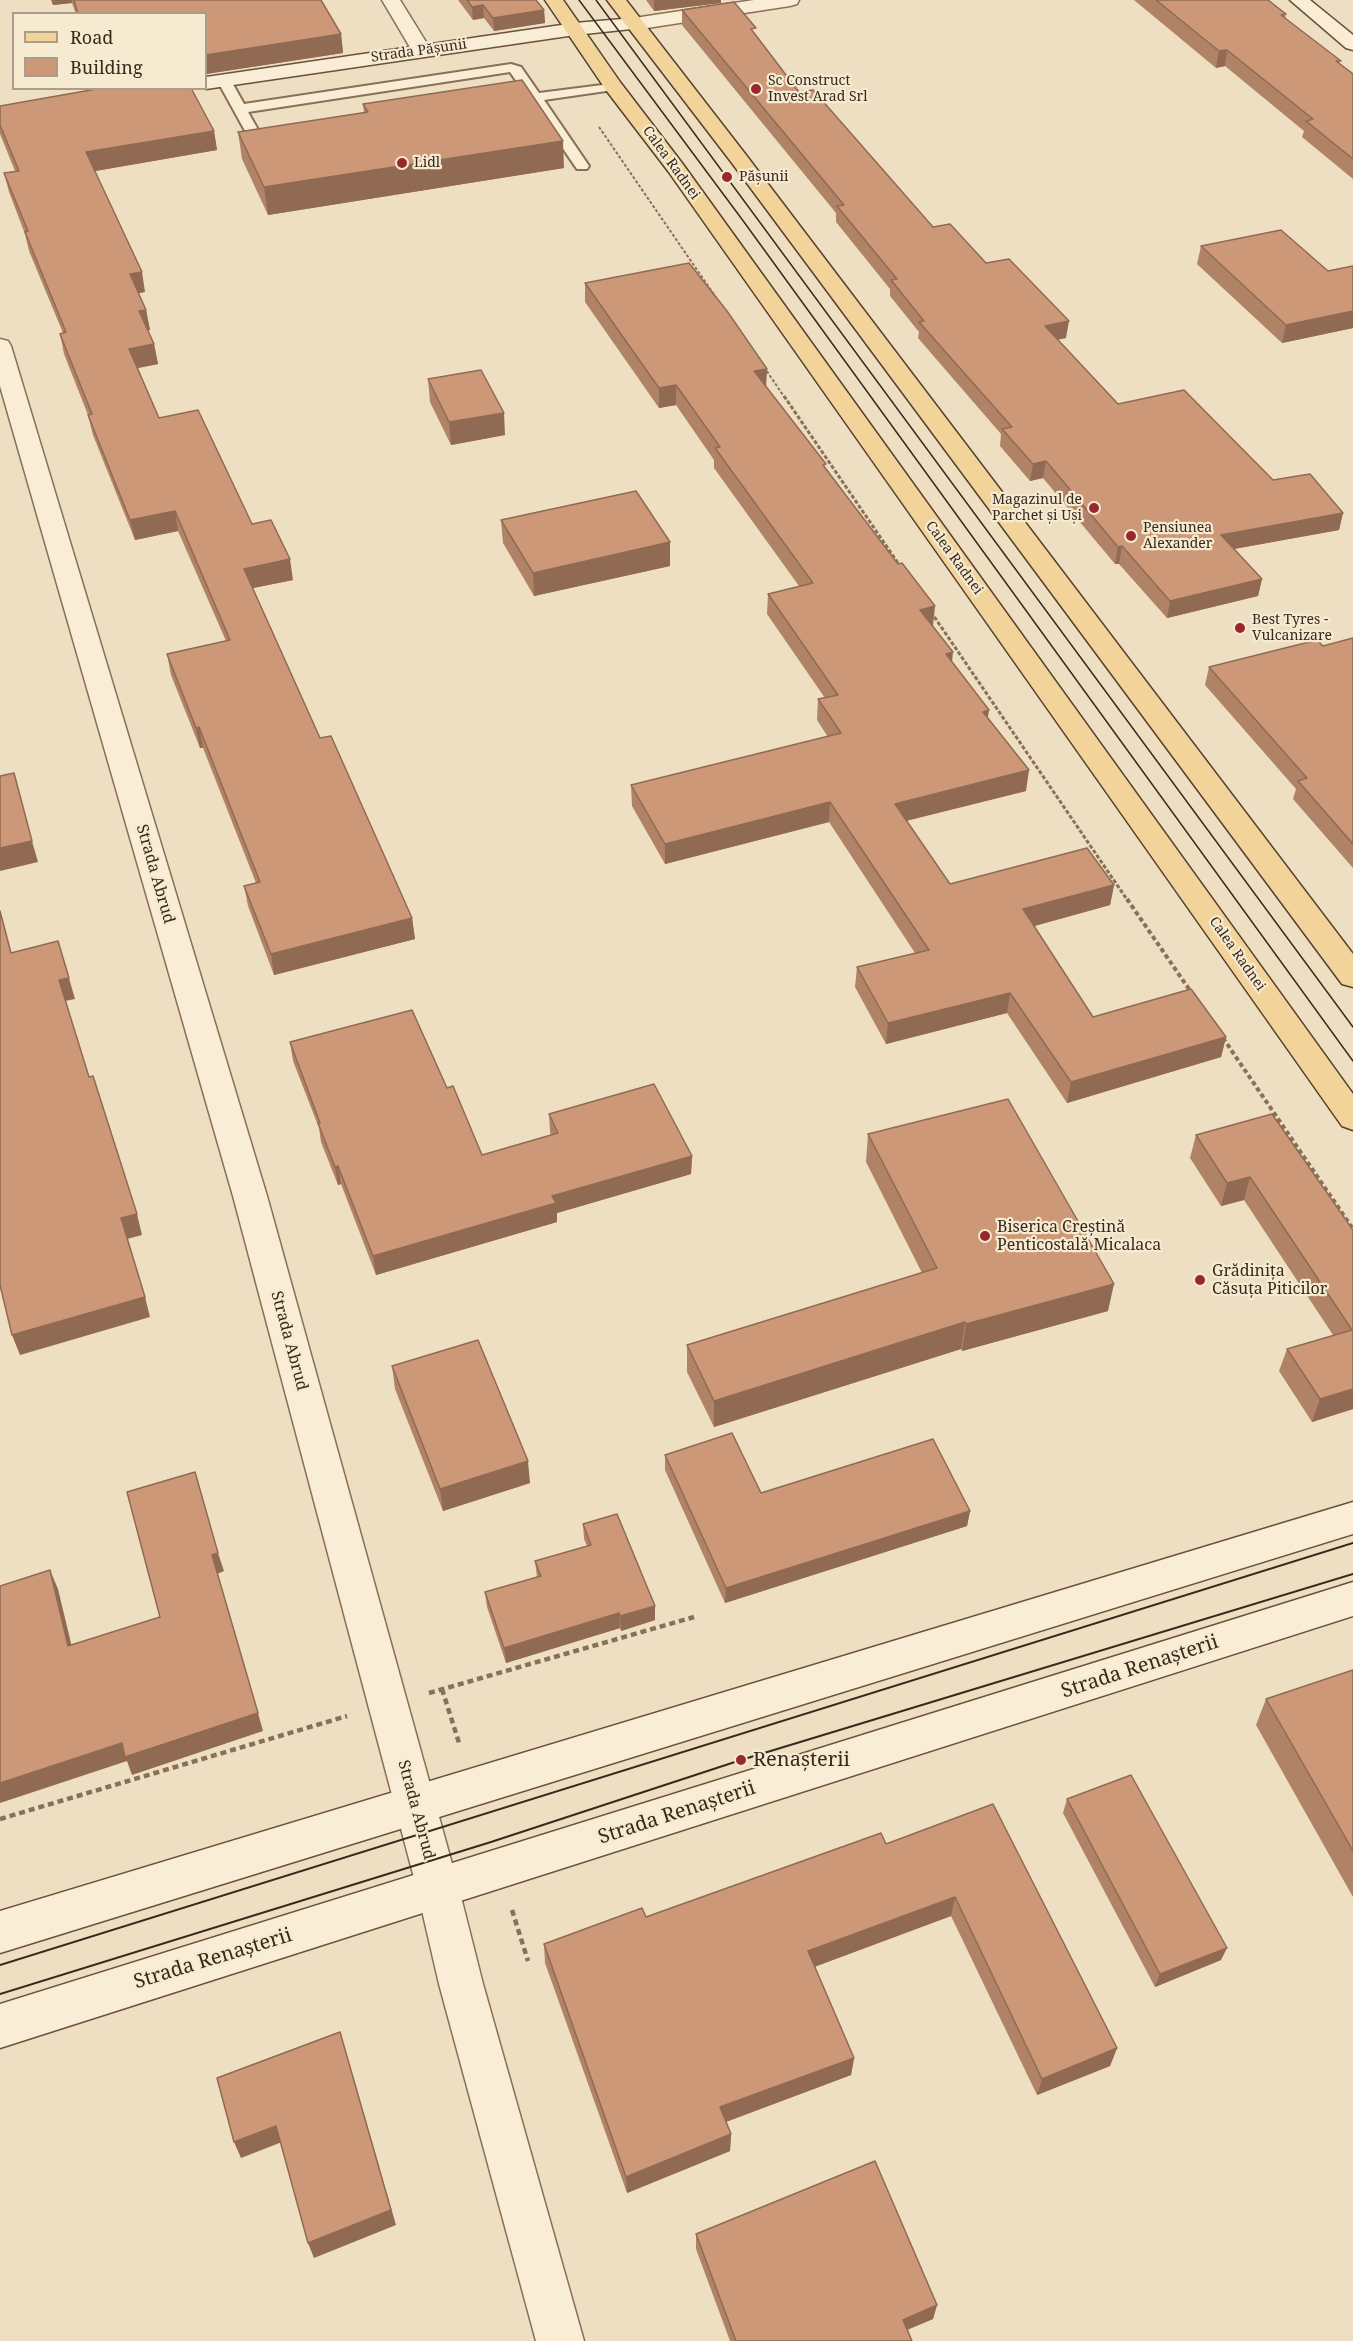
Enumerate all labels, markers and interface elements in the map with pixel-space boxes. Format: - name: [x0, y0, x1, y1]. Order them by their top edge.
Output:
- legend: [12, 12, 207, 90]
- text: Road: [70, 25, 113, 49]
- street label: Strada Pășunii: [370, 36, 468, 66]
- text: Building: [70, 55, 143, 79]
- place label: Sc Construct Invest Arad Srl: [768, 73, 867, 106]
- marker: Sc Construct Invest Arad Srl: [749, 82, 763, 96]
- street label: Calea Radnei: [639, 123, 703, 203]
- place label: Lidl: [414, 155, 440, 171]
- marker: Lidl: [395, 156, 409, 170]
- place label: Pășunii: [739, 169, 789, 185]
- marker: Pășunii: [720, 170, 734, 184]
- place label: Magazinul de Parchet și Uși: [992, 492, 1082, 524]
- marker: Magazinul de Parchet și Uși: [1087, 501, 1101, 515]
- street label: Calea Radnei: [922, 518, 986, 598]
- place label: Pensiunea Alexander: [1143, 520, 1212, 552]
- marker: Pensiunea Alexander: [1124, 529, 1138, 543]
- place label: Best Tyres - Vulcanizare: [1252, 612, 1332, 644]
- marker: Best Tyres - Vulcanizare: [1233, 621, 1247, 635]
- street label: Strada Abrud: [132, 822, 178, 926]
- street label: Calea Radnei: [1205, 914, 1269, 994]
- place label: Biserica Creștină Penticostală Micalaca: [997, 1217, 1161, 1255]
- marker: Biserica Creștină Penticostală Micalaca: [978, 1229, 992, 1243]
- place label: Grădinița Căsuța Piticilor: [1212, 1261, 1327, 1299]
- marker: Grădinița Căsuța Piticilor: [1193, 1273, 1207, 1287]
- street label: Strada Abrud: [267, 1289, 311, 1393]
- street label: Strada Renașterii: [1058, 1630, 1222, 1704]
- place label: Renașterii: [753, 1748, 850, 1772]
- marker: Renașterii: [734, 1753, 748, 1767]
- street label: Strada Abrud: [394, 1758, 438, 1862]
- street label: Strada Renașterii: [595, 1776, 759, 1850]
- street label: Strada Renașterii: [131, 1924, 295, 1994]

